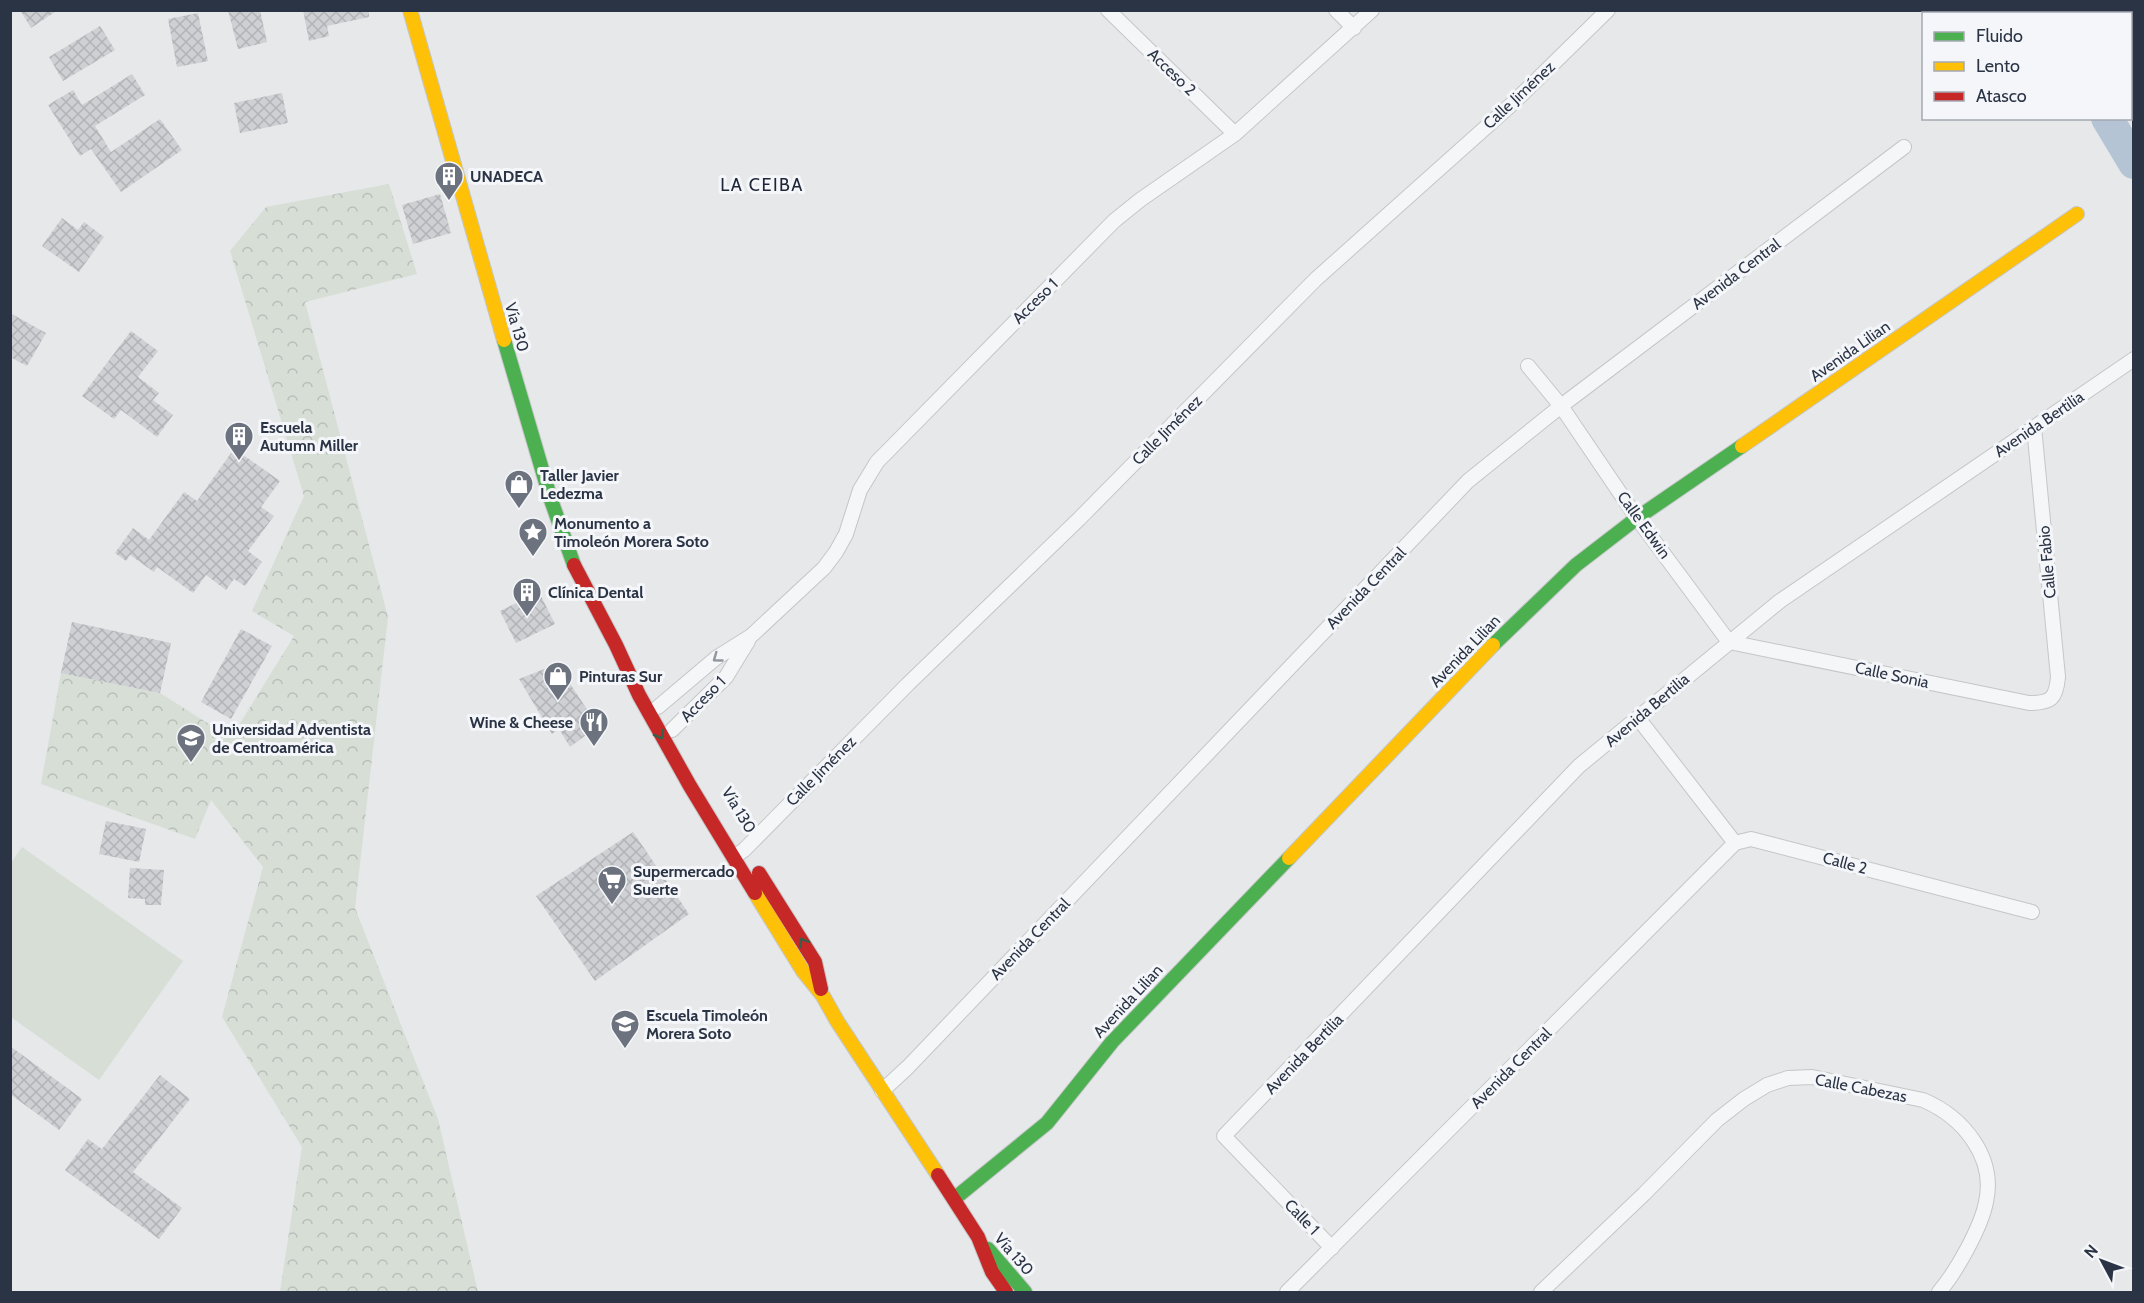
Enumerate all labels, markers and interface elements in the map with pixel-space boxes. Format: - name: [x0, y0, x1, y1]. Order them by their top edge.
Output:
- legend: [1922, 12, 2132, 120]
- text: Fluido: [1976, 25, 2023, 47]
- street label: Acceso 2: [1144, 44, 1200, 100]
- text: Lento: [1976, 55, 2020, 77]
- street label: Calle Jiménez: [1479, 57, 1559, 133]
- text: Atasco: [1976, 85, 2027, 107]
- building icon: UNADECA: [433, 160, 465, 202]
- place label: UNADECA: [470, 167, 543, 186]
- district label: LA CEIBA: [720, 174, 804, 196]
- street label: Avenida Central: [1688, 234, 1784, 314]
- street label: Acceso 1: [1008, 274, 1062, 328]
- street label: Vía 130: [501, 300, 533, 354]
- street label: Avenida Lilian: [1806, 317, 1894, 385]
- street label: Avenida Bertilia: [1991, 387, 2088, 461]
- street label: Calle Jiménez: [1128, 391, 1206, 469]
- place label: Escuela Autumn Miller: [260, 418, 359, 455]
- building icon: Escuela Autumn Miller: [223, 420, 255, 462]
- place label: Taller Javier Ledezma: [540, 466, 619, 503]
- shop icon: Taller Javier Ledezma: [503, 468, 535, 510]
- street label: Calle Edwin: [1613, 488, 1675, 562]
- place label: Monumento a Timoleón Morera Soto: [554, 514, 709, 551]
- place icon: Monumento a Timoleón Morera Soto: [517, 516, 549, 558]
- street label: Calle Fabio: [2034, 525, 2060, 599]
- street label: Avenida Central: [1322, 543, 1410, 633]
- building icon: Clínica Dental: [511, 576, 543, 618]
- place label: Clínica Dental: [548, 583, 643, 602]
- street label: Avenida Lilian: [1426, 611, 1504, 691]
- one-way arrow: [712, 651, 723, 662]
- street label: Calle Sonia: [1853, 658, 1931, 692]
- shop icon: Pinturas Sur: [542, 660, 574, 702]
- place label: Pinturas Sur: [579, 667, 663, 686]
- street label: Avenida Bertilia: [1601, 669, 1693, 751]
- street label: Acceso 1: [677, 672, 729, 726]
- restaurant icon: Wine & Cheese: [578, 706, 610, 748]
- place label: Wine & Cheese: [469, 713, 573, 732]
- place label: Universidad Adventista de Centroamérica: [212, 720, 371, 757]
- school or university icon: Universidad Adventista de Centroamérica: [175, 722, 207, 764]
- one-way arrow: [653, 729, 665, 739]
- street label: Calle Jiménez: [782, 732, 860, 810]
- street label: Vía 130: [718, 784, 760, 836]
- street label: Calle 2: [1821, 848, 1869, 878]
- place label: Supermercado Suerte: [633, 862, 734, 899]
- supermarket icon: Supermercado Suerte: [596, 864, 628, 906]
- street label: Avenida Central: [986, 894, 1074, 984]
- one-way arrow: [798, 938, 810, 948]
- street label: Avenida Lilian: [1089, 961, 1167, 1041]
- place label: Escuela Timoleón Morera Soto: [646, 1006, 768, 1043]
- school or university icon: Escuela Timoleón Morera Soto: [609, 1008, 641, 1050]
- street label: Avenida Bertilia: [1261, 1010, 1347, 1098]
- street label: Avenida Central: [1467, 1024, 1555, 1112]
- street label: Calle Cabezas: [1813, 1070, 1909, 1106]
- street label: Calle 1: [1281, 1195, 1323, 1239]
- street label: Vía 130: [990, 1229, 1038, 1279]
- north arrow: [2072, 1231, 2132, 1291]
- text: N: [2080, 1241, 2102, 1262]

